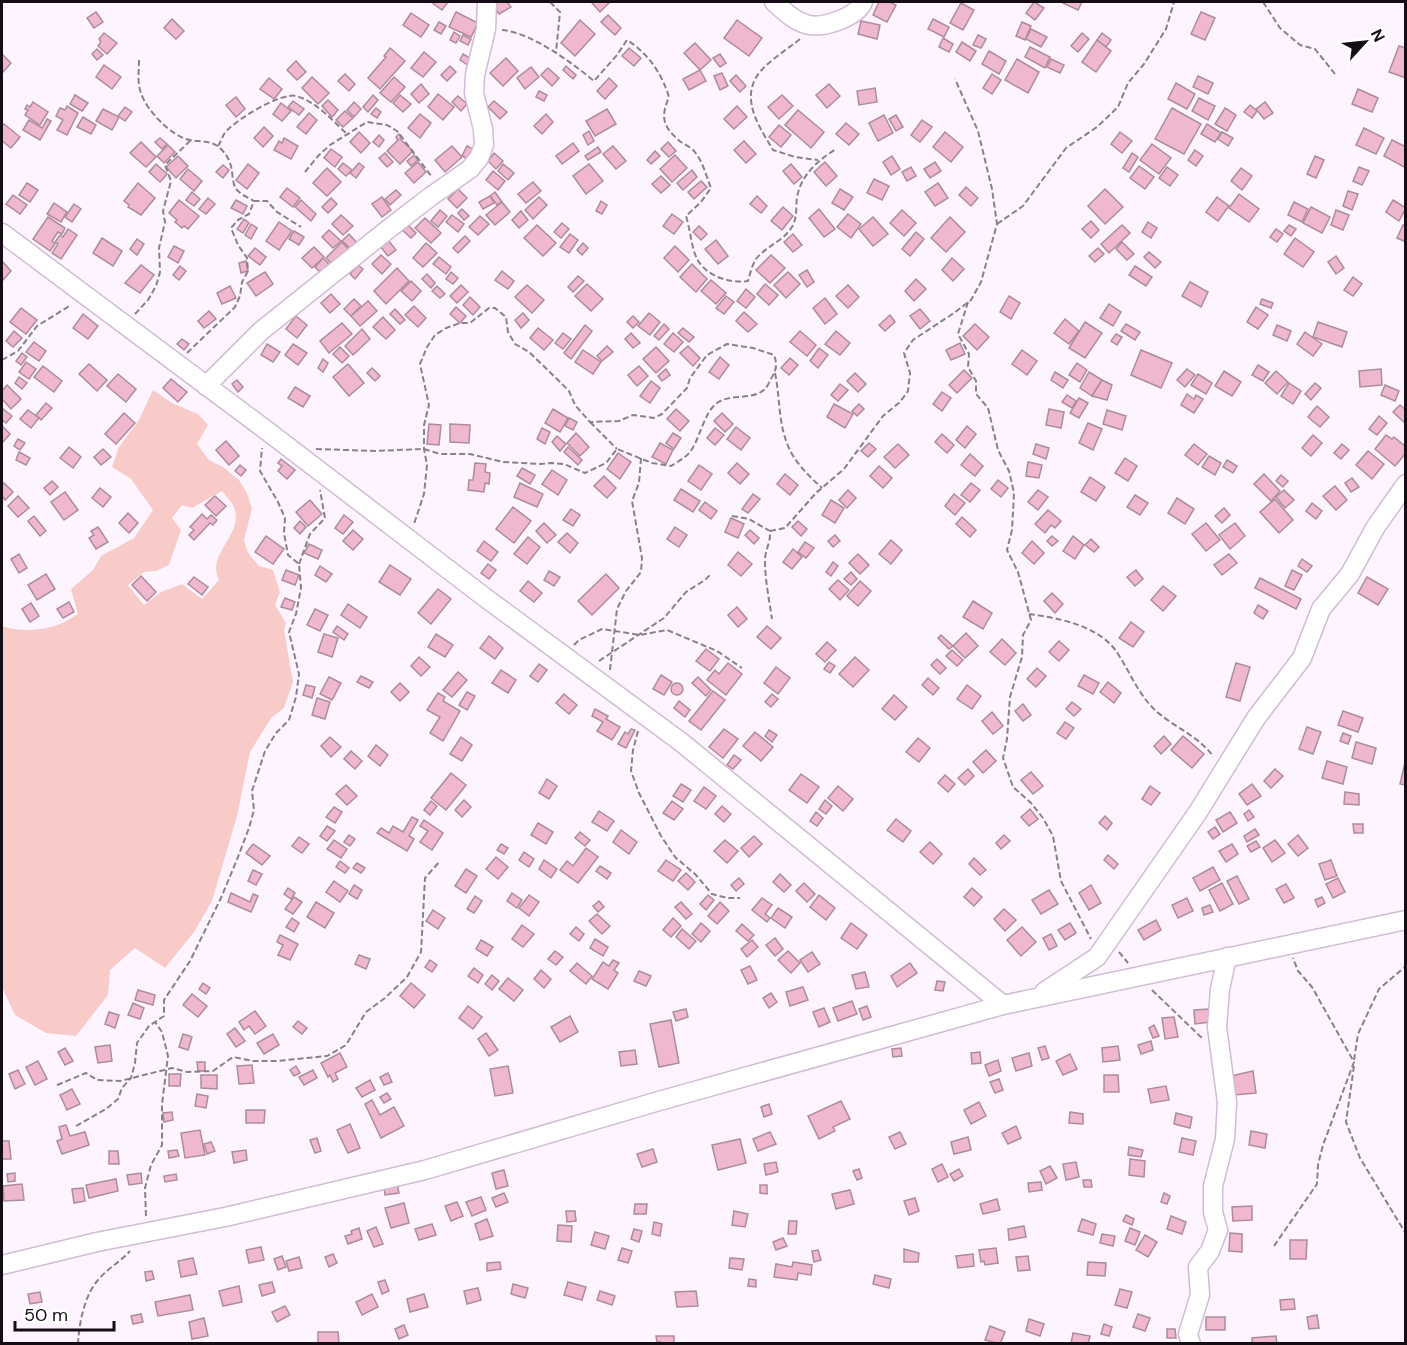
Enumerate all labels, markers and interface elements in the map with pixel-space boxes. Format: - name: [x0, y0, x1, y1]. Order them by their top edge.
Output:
- north arrow: [1335, 12, 1395, 72]
- text: N: [1366, 25, 1390, 45]
- scale bar: [15, 1294, 114, 1332]
- text: 50 m: [24, 1303, 68, 1327]

